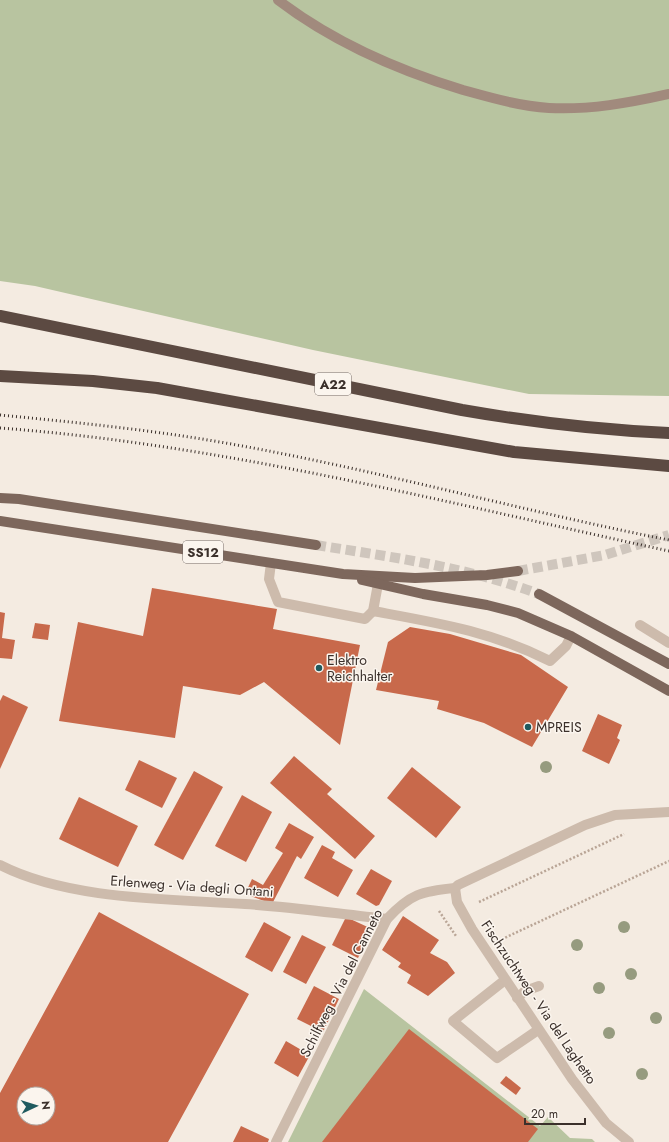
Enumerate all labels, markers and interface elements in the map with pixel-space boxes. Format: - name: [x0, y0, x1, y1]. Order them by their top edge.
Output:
- road number: A22: [315, 373, 351, 395]
- road number: SS12: [183, 541, 223, 563]
- place label: Elektro Reichhalter: [327, 650, 393, 686]
- marker: Elektro Reichhalter: [314, 663, 324, 673]
- place label: MPREIS: [536, 717, 582, 737]
- marker: MPREIS: [523, 722, 533, 732]
- street label: Erlenweg - Via degli Ontani: [110, 870, 274, 902]
- street label: Schilfweg - Via del Canneto: [295, 905, 387, 1061]
- street label: Fischzuchtweg - Via del Laghetto: [477, 916, 602, 1088]
- north arrow: [16, 1086, 56, 1126]
- text: N: [38, 1100, 54, 1110]
- scale bar: [525, 1100, 585, 1126]
- text: 20 m: [531, 1105, 558, 1123]

